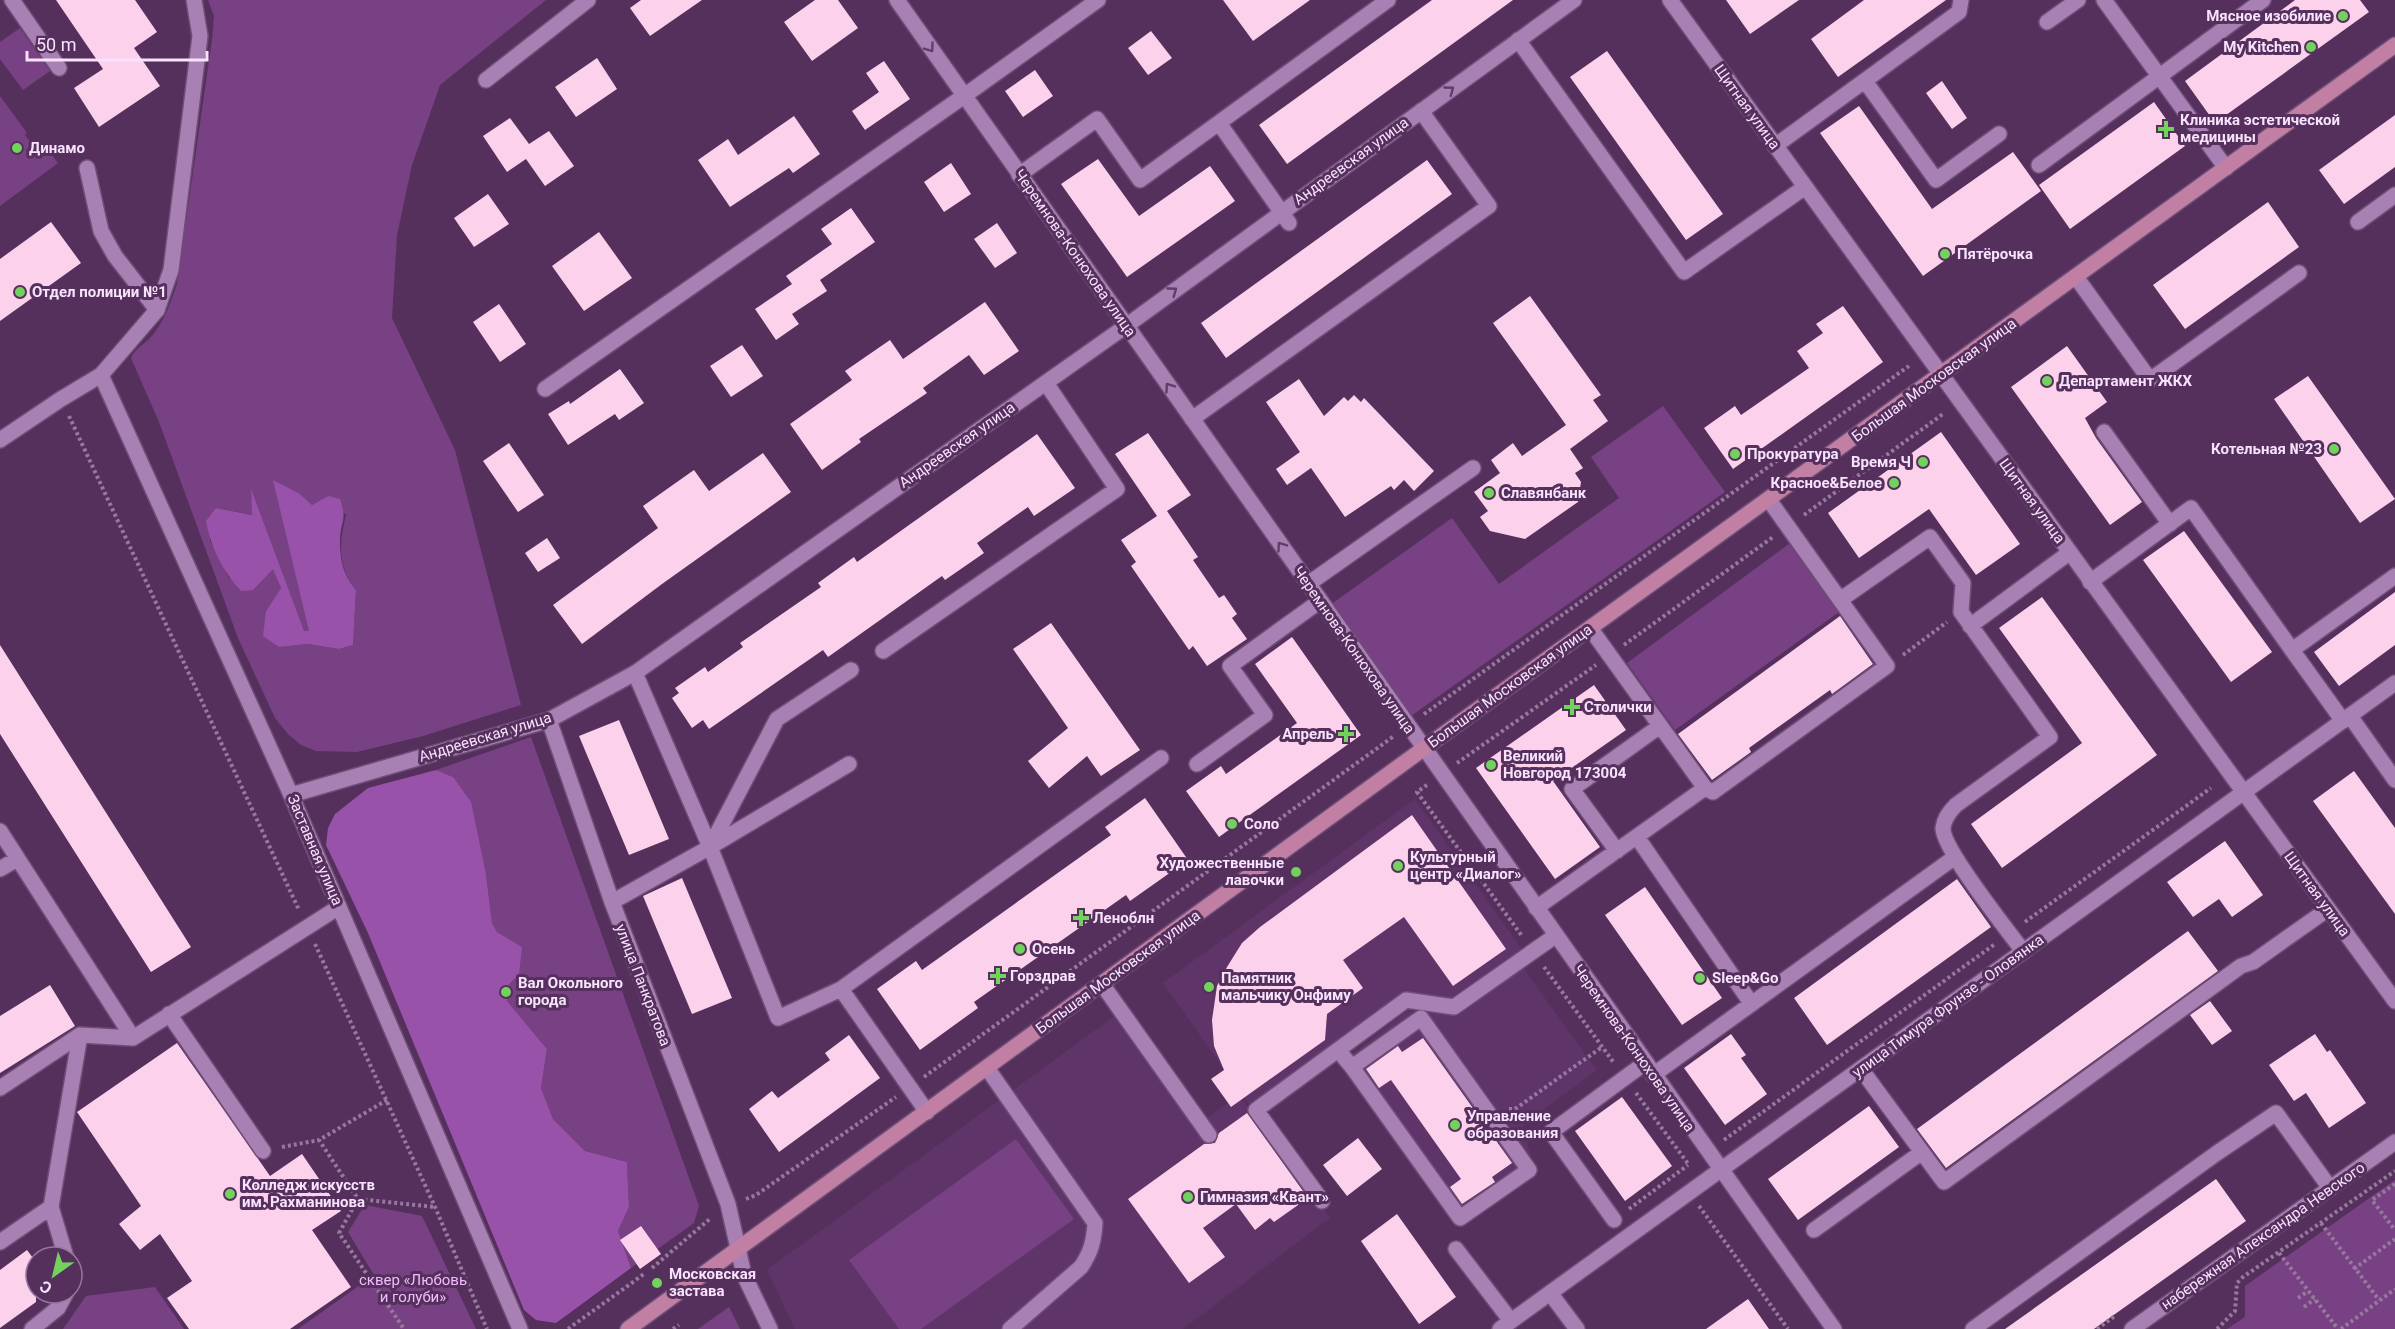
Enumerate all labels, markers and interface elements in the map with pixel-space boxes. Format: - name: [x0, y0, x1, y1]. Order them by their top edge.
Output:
- place label: Мясное изобилие: [2206, 7, 2331, 25]
- marker: Мясное изобилие: [2336, 9, 2350, 23]
- scale bar: [27, 24, 207, 62]
- text: 50 m: [36, 34, 76, 55]
- place label: My Kitchen: [2223, 38, 2299, 56]
- marker: My Kitchen: [2304, 40, 2318, 54]
- one-way arrow: [923, 41, 934, 52]
- street label: Щитная улица: [1710, 61, 1784, 153]
- one-way arrow: [1443, 86, 1454, 97]
- place label: Клиника эстетической медицины: [2180, 111, 2340, 146]
- street label: Андреевская улица: [1290, 113, 1412, 209]
- marker: Клиника эстетической медицины: [2157, 120, 2175, 138]
- place label: Динамо: [29, 139, 85, 157]
- marker: Динамо: [10, 141, 24, 155]
- street label: Черемнова-Конюхова улица: [1010, 166, 1140, 340]
- place label: Пятёрочка: [1957, 245, 2033, 263]
- marker: Пятёрочка: [1938, 247, 1952, 261]
- place label: Отдел полиции №1: [32, 283, 167, 301]
- marker: Отдел полиции №1: [13, 285, 27, 299]
- one-way arrow: [1166, 288, 1177, 299]
- street label: Большая Московская улица: [1848, 314, 2020, 446]
- place label: Департамент ЖКХ: [2059, 372, 2192, 390]
- marker: Департамент ЖКХ: [2040, 374, 2054, 388]
- one-way arrow: [1165, 382, 1176, 393]
- street label: Андреевская улица: [895, 398, 1019, 492]
- place label: Котельная №23: [2211, 440, 2322, 458]
- marker: Котельная №23: [2327, 442, 2341, 456]
- place label: Прокуратура: [1747, 445, 1839, 463]
- marker: Прокуратура: [1728, 447, 1742, 461]
- place label: Время Ч: [1851, 453, 1911, 471]
- marker: Время Ч: [1916, 455, 1930, 469]
- street label: Щитная улица: [1995, 455, 2069, 547]
- place label: Красное&Белое: [1771, 474, 1882, 492]
- marker: Красное&Белое: [1887, 476, 1901, 490]
- place label: Славянбанк: [1501, 484, 1587, 502]
- marker: Славянбанк: [1482, 486, 1496, 500]
- one-way arrow: [1277, 542, 1288, 553]
- street label: Черемнова-Конюхова улица: [1289, 563, 1419, 737]
- street label: Большая Московская улица: [1424, 620, 1596, 752]
- place label: Столички: [1584, 698, 1652, 716]
- marker: Столички: [1565, 700, 1579, 714]
- street label: Андреевская улица: [417, 708, 553, 766]
- place label: Апрель: [1282, 725, 1334, 743]
- marker: Апрель: [1339, 727, 1353, 741]
- place label: Великий Новгород 173004: [1503, 747, 1627, 782]
- marker: Великий Новгород 173004: [1484, 758, 1498, 772]
- street label: Заставная улица: [284, 792, 346, 908]
- place label: Соло: [1244, 815, 1279, 833]
- marker: Соло: [1225, 817, 1239, 831]
- place label: Культурный центр «Диалог»: [1410, 848, 1522, 883]
- street label: Щитная улица: [2280, 848, 2354, 940]
- place label: Художественные лавочки: [1159, 854, 1284, 889]
- marker: Культурный центр «Диалог»: [1391, 859, 1405, 873]
- marker: Художественные лавочки: [1289, 865, 1303, 879]
- street label: Большая Московская улица: [1032, 906, 1204, 1038]
- place label: Леноблн: [1093, 909, 1154, 927]
- marker: Леноблн: [1074, 911, 1088, 925]
- street label: улица Панкратова: [611, 921, 675, 1049]
- street label: улица Тимура Фрунзе - Оловянка: [1849, 931, 2047, 1081]
- place label: Осень: [1032, 940, 1075, 958]
- marker: Осень: [1013, 942, 1027, 956]
- street label: Черемнова-Конюхова улица: [1569, 961, 1699, 1135]
- place label: Горздрав: [1010, 967, 1076, 985]
- marker: Горздрав: [991, 969, 1005, 983]
- place label: Памятник мальчику Онфиму: [1221, 969, 1351, 1004]
- place label: Sleep&Go: [1712, 969, 1778, 987]
- marker: Sleep&Go: [1693, 971, 1707, 985]
- place label: Вал Окольного города: [518, 974, 623, 1009]
- marker: Памятник мальчику Онфиму: [1202, 980, 1216, 994]
- marker: Вал Окольного города: [499, 985, 513, 999]
- place label: Управление образования: [1467, 1107, 1558, 1142]
- marker: Управление образования: [1448, 1118, 1462, 1132]
- street label: набережная Александра Невского: [2158, 1158, 2368, 1314]
- place label: Колледж искусств им. Рахманинова: [242, 1176, 375, 1211]
- marker: Колледж искусств им. Рахманинова: [223, 1187, 237, 1201]
- place label: Гимназия «Квант»: [1200, 1188, 1329, 1206]
- marker: Гимназия «Квант»: [1181, 1190, 1195, 1204]
- north arrow: [24, 1245, 84, 1305]
- place label: Московская застава: [669, 1265, 756, 1300]
- park label: сквер «Любовь и голуби»: [359, 1271, 467, 1306]
- text: С: [36, 1276, 56, 1298]
- marker: Московская застава: [650, 1276, 664, 1290]

